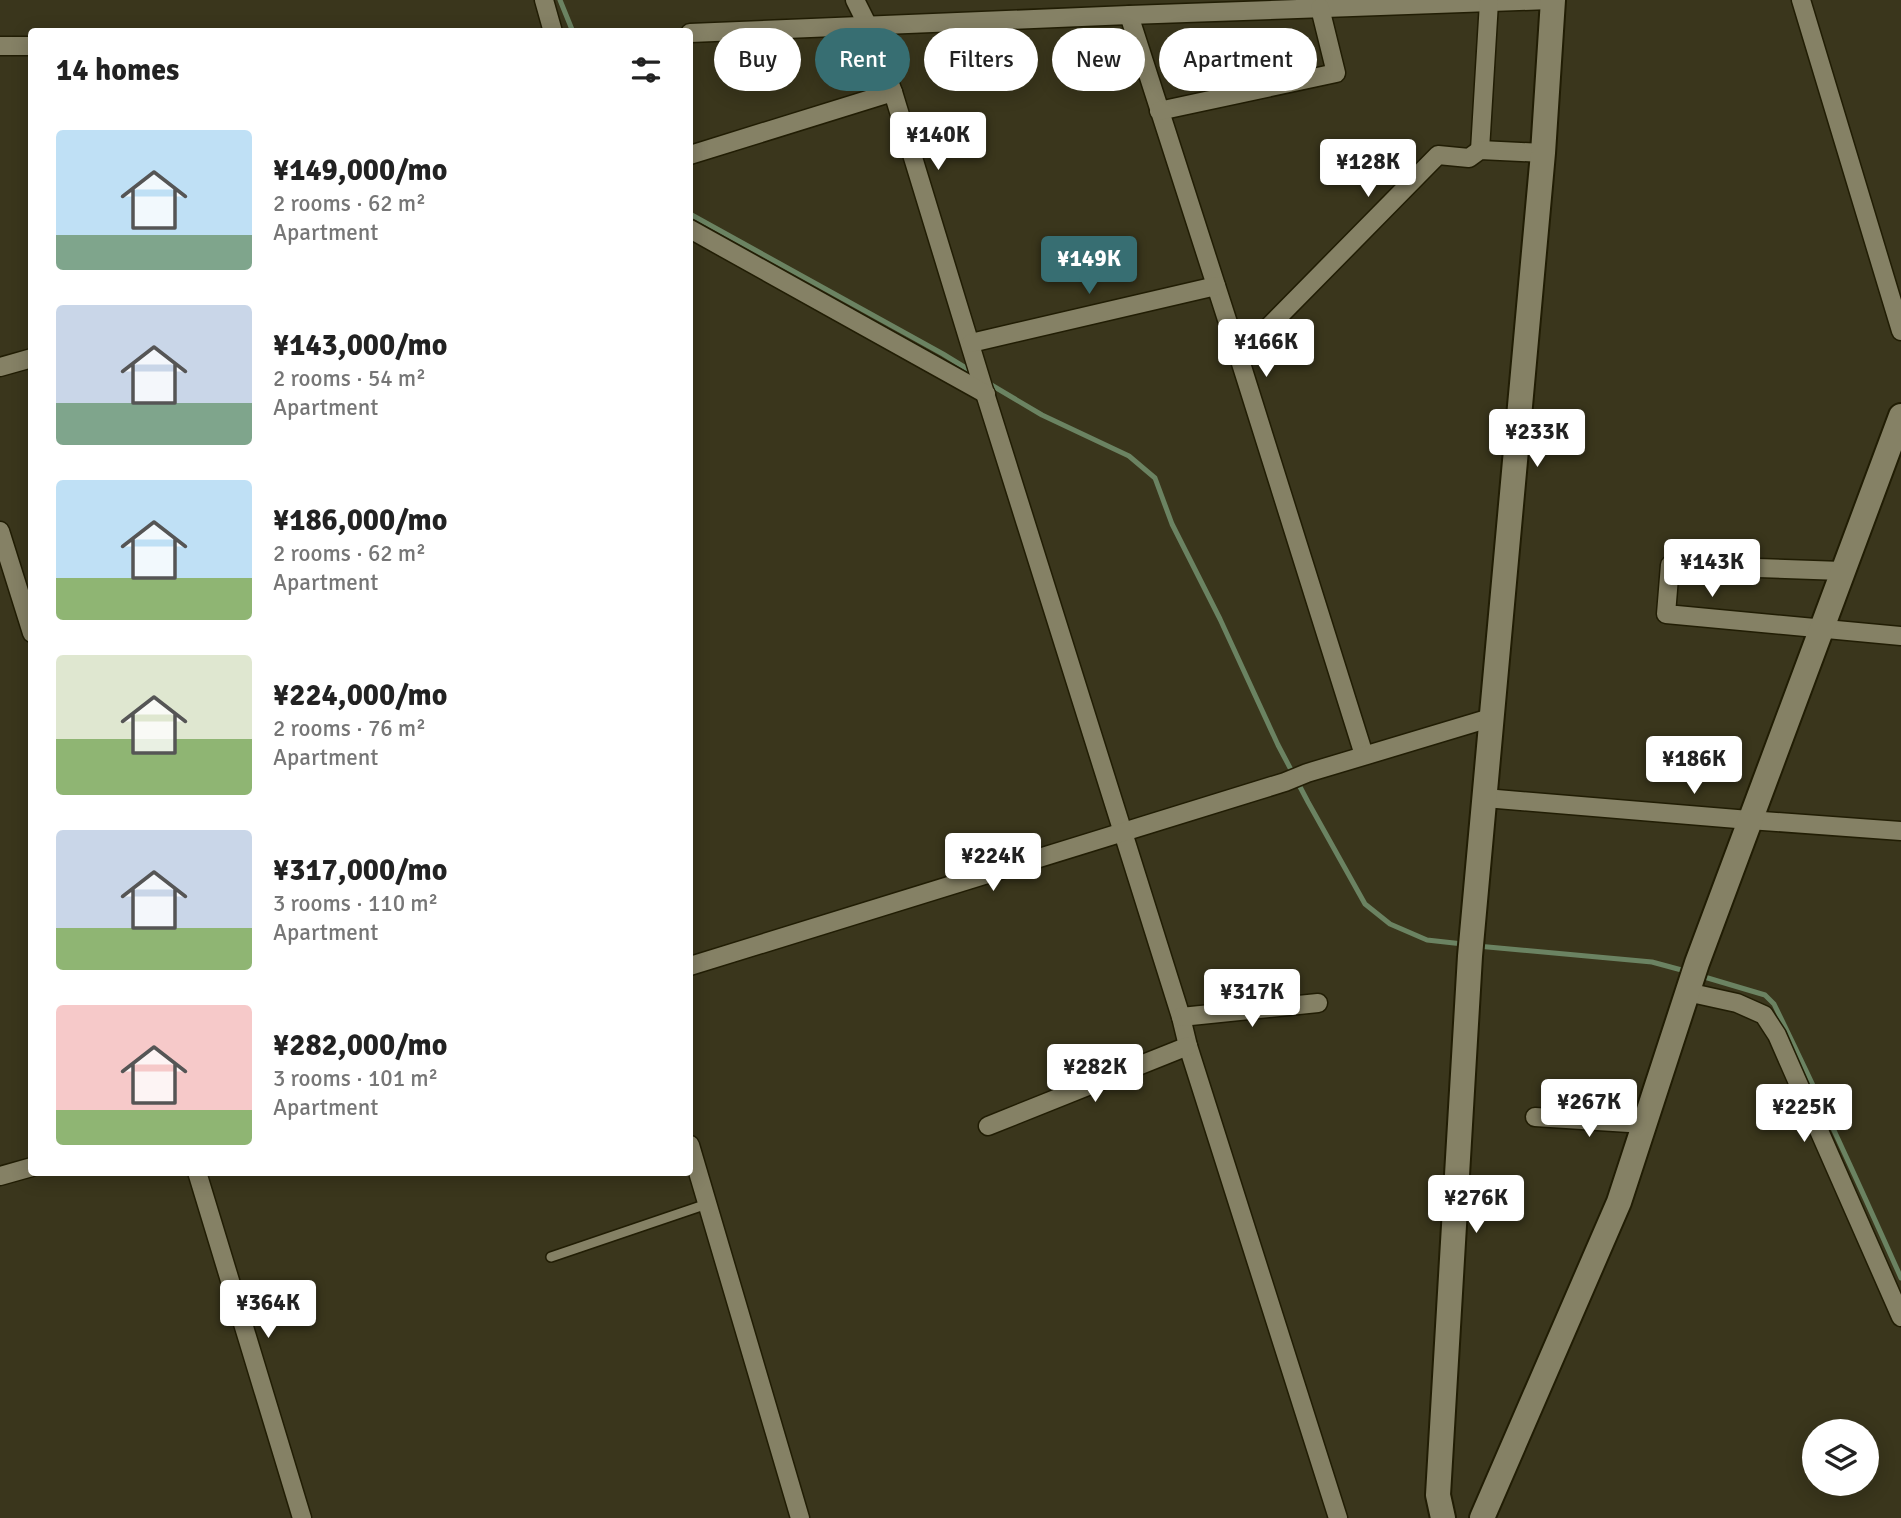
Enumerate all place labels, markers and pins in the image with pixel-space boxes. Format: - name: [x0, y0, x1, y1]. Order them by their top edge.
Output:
- pin: ¥140K: [889, 113, 987, 172]
- pin: ¥128K: [1319, 140, 1417, 199]
- pin: ¥149K: [1040, 236, 1138, 296]
- pin: ¥166K: [1217, 320, 1315, 379]
- pin: ¥233K: [1488, 410, 1586, 469]
- pin: ¥143K: [1663, 540, 1761, 599]
- pin: ¥186K: [1645, 736, 1743, 796]
- pin: ¥224K: [944, 834, 1042, 893]
- pin: ¥317K: [1203, 970, 1301, 1029]
- pin: ¥282K: [1046, 1044, 1144, 1104]
- pin: ¥267K: [1540, 1080, 1638, 1139]
- pin: ¥225K: [1755, 1084, 1853, 1144]
- pin: ¥276K: [1427, 1176, 1525, 1235]
- pin: ¥364K: [219, 1280, 317, 1340]

